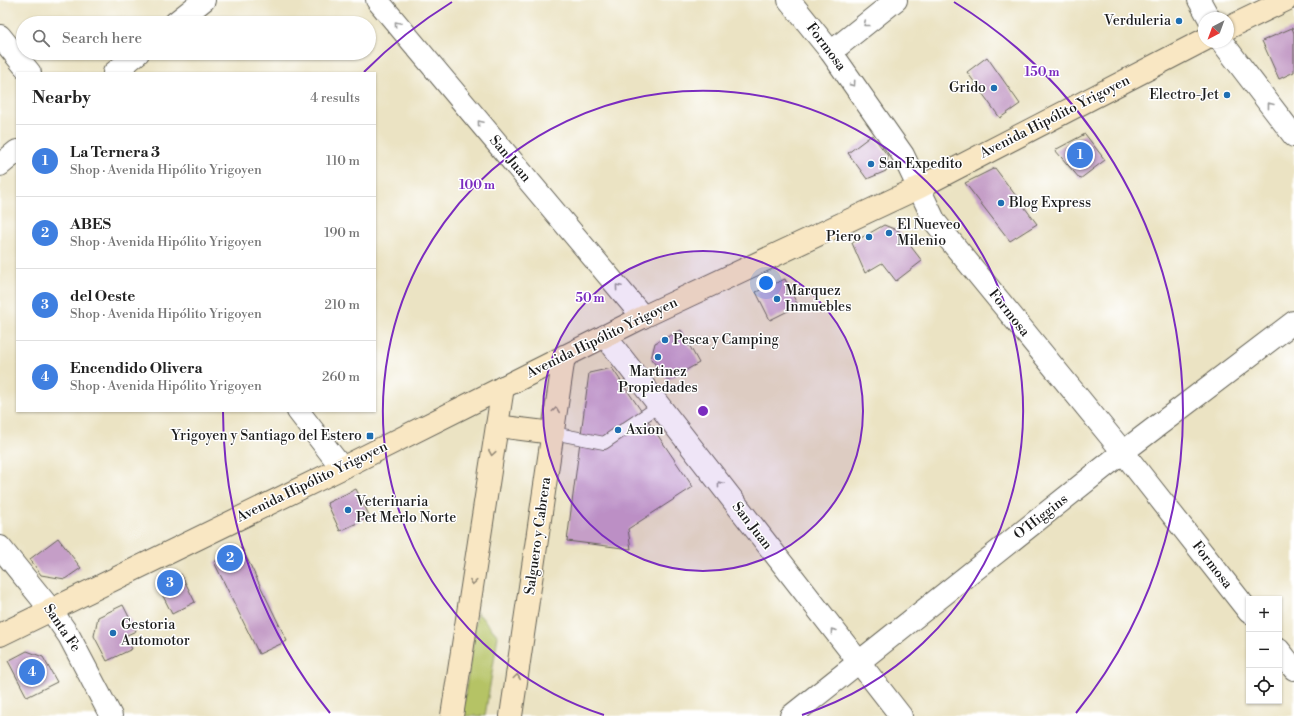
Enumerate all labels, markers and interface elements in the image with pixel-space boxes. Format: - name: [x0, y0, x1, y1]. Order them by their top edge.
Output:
- place label: Verduleria: [1103, 12, 1172, 30]
- north arrow: [1198, 12, 1234, 48]
- search box: [16, 16, 376, 60]
- marker: Verduleria: [1174, 16, 1184, 26]
- street label: Formosa: [802, 19, 851, 75]
- one-way arrow: [863, 20, 870, 27]
- one-way arrow: [394, 21, 401, 28]
- icon: search: [30, 27, 52, 49]
- text: Search here: [62, 29, 142, 48]
- text: 150 m: [1025, 65, 1059, 80]
- street label: Avenida Hipólito Yrigoyen: [976, 71, 1134, 163]
- place label: Grido: [949, 79, 986, 97]
- one-way arrow: [849, 80, 856, 87]
- marker: Grido: [989, 83, 999, 93]
- place label: Electro-Jet: [1149, 86, 1219, 104]
- text: Nearby: [32, 87, 91, 109]
- text: 4 results: [310, 90, 360, 106]
- marker: Electro-Jet: [1222, 90, 1232, 100]
- one-way arrow: [1268, 103, 1275, 110]
- one-way arrow: [478, 121, 485, 128]
- street label: San Juan: [485, 132, 535, 187]
- pin: 1: [1067, 140, 1093, 170]
- text: La Ternera 3: [70, 143, 160, 162]
- text: 1: [42, 153, 48, 169]
- text: 110 m: [326, 153, 360, 169]
- place label: San Expedito: [879, 155, 962, 173]
- marker: San Expedito: [866, 159, 876, 169]
- text: Shop · Avenida Hipólito Yrigoyen: [70, 162, 262, 178]
- text: 100 m: [459, 178, 495, 193]
- place label: Blog Express: [1008, 194, 1091, 212]
- marker: Blog Express: [996, 198, 1006, 208]
- text: ABES: [70, 215, 111, 234]
- place label: El Nueveo Milenio: [897, 216, 961, 250]
- text: 2: [41, 225, 49, 241]
- text: 190 m: [324, 225, 360, 241]
- place label: Piero: [826, 228, 861, 246]
- marker: El Nueveo Milenio: [884, 228, 894, 238]
- marker: Piero: [864, 232, 874, 242]
- text: Shop · Avenida Hipólito Yrigoyen: [70, 234, 262, 250]
- your location: [756, 273, 776, 293]
- place label: Marquez Inmuebles: [785, 282, 851, 316]
- one-way arrow: [615, 285, 622, 292]
- street label: Formosa: [984, 286, 1034, 341]
- text: del Oeste: [70, 287, 135, 306]
- text: 50 m: [575, 291, 605, 306]
- street label: Avenida Hipólito Yrigoyen: [523, 293, 681, 383]
- marker: Marquez Inmuebles: [772, 294, 782, 304]
- text: 3: [41, 297, 49, 313]
- text: 210 m: [325, 297, 360, 313]
- text: Shop · Avenida Hipólito Yrigoyen: [70, 306, 262, 322]
- place label: Pesca y Camping: [673, 331, 780, 349]
- marker: Pesca y Camping: [660, 335, 670, 345]
- marker: Martinez Propiedades: [653, 352, 663, 362]
- text: Encendido Olivera: [70, 359, 203, 378]
- place label: Martinez Propiedades: [618, 363, 698, 397]
- text: 4: [41, 369, 49, 385]
- text: 260 m: [322, 369, 360, 385]
- text: Shop · Avenida Hipólito Yrigoyen: [70, 378, 262, 394]
- centre of rings: [696, 404, 710, 418]
- one-way arrow: [551, 407, 560, 413]
- place label: Axion: [625, 421, 664, 439]
- marker: Axion: [613, 425, 623, 435]
- place label: Yrigoyen y Santiago del Estero: [170, 427, 362, 445]
- marker: Yrigoyen y Santiago del Estero: [365, 431, 375, 441]
- street label: Avenida Hipólito Yrigoyen: [233, 437, 391, 527]
- one-way arrow: [488, 450, 497, 456]
- street label: Salguero y Cabrera: [521, 475, 555, 596]
- one-way arrow: [717, 481, 724, 488]
- street label: O´Higgins: [1010, 490, 1072, 544]
- place label: Veterinaria Pet Merlo Norte: [355, 493, 456, 527]
- street label: San Juan: [728, 498, 777, 554]
- marker: Veterinaria Pet Merlo Norte: [343, 505, 353, 515]
- street label: Formosa: [1188, 537, 1237, 593]
- pin: 2: [217, 543, 243, 573]
- pin: 3: [157, 568, 183, 598]
- one-way arrow: [469, 578, 478, 585]
- map controls: [1246, 596, 1282, 704]
- button: +: [1246, 596, 1282, 632]
- street label: Santa Fe: [39, 601, 85, 655]
- place label: Gestoria Automotor: [120, 616, 190, 650]
- marker: Gestoria Automotor: [108, 628, 118, 638]
- one-way arrow: [831, 628, 838, 635]
- button: −: [1246, 632, 1282, 668]
- pin: 4: [19, 657, 45, 687]
- button: locate: [1246, 668, 1282, 704]
- one-way arrow: [512, 674, 521, 680]

